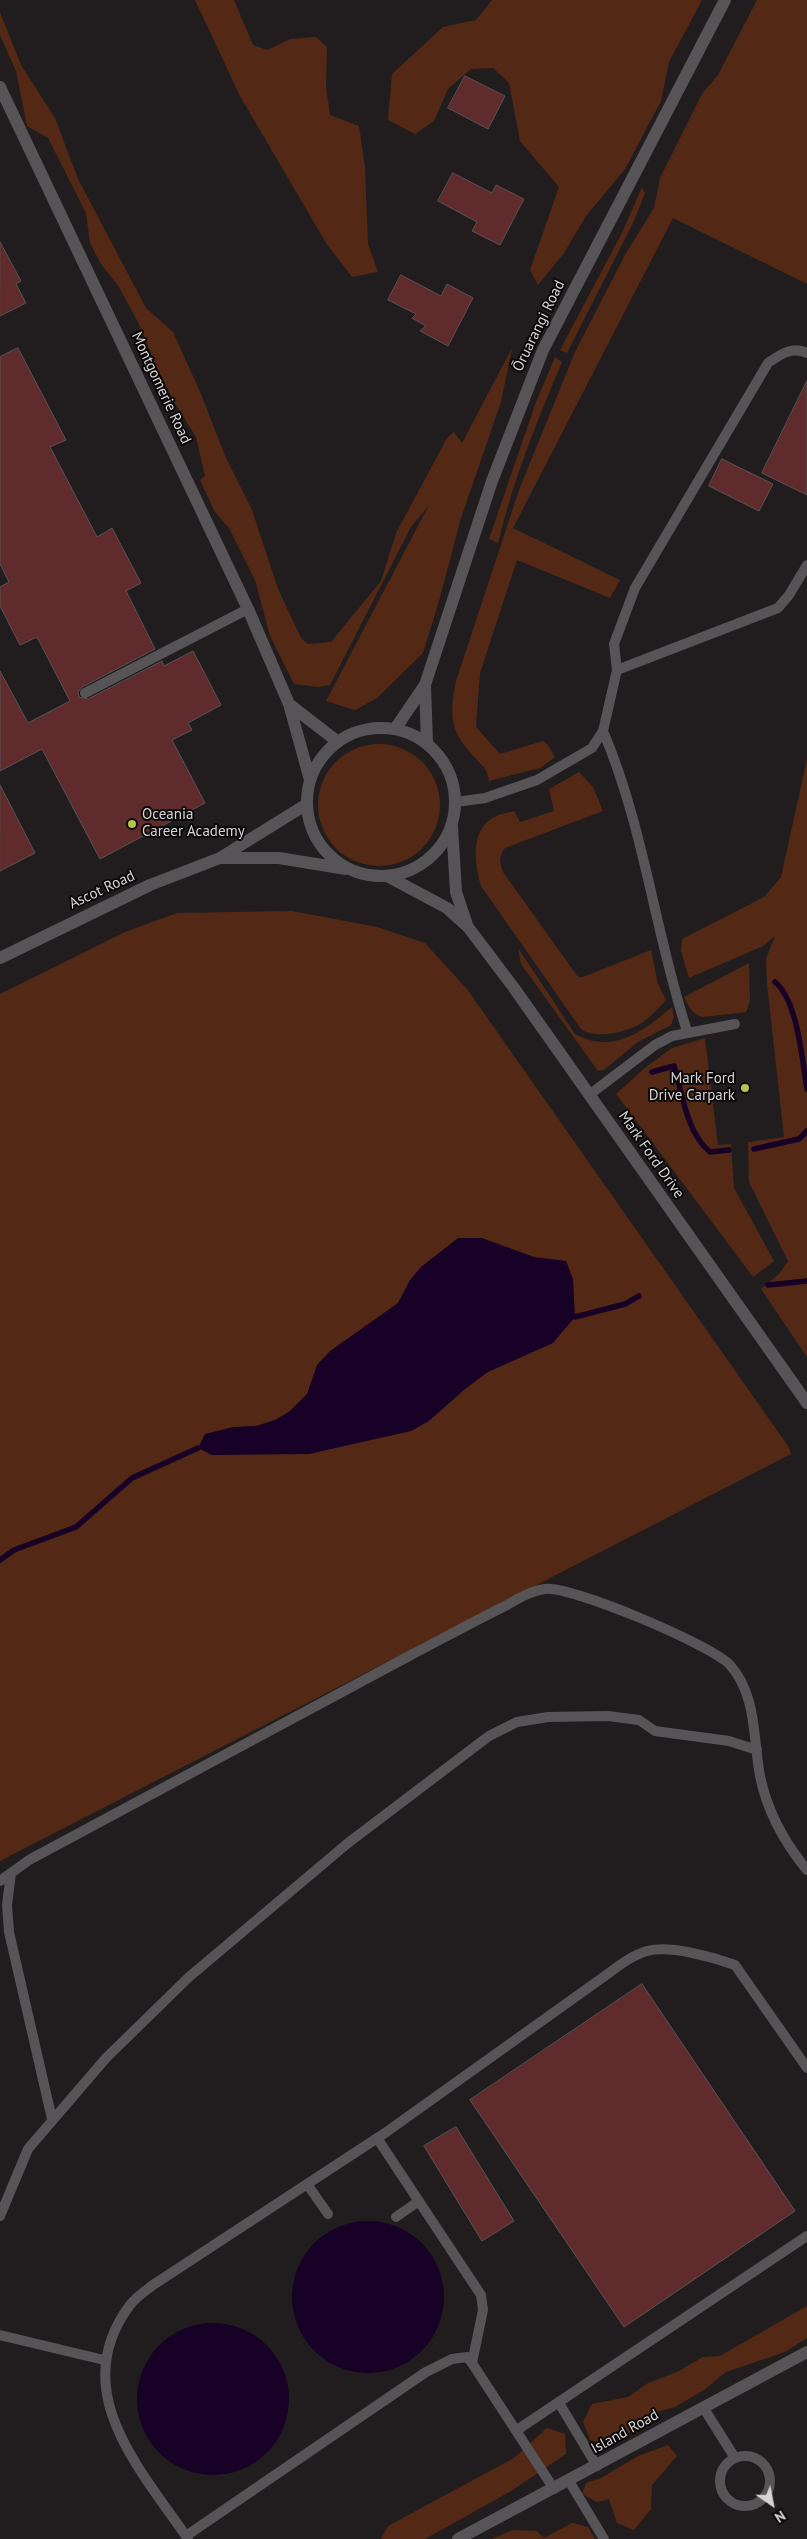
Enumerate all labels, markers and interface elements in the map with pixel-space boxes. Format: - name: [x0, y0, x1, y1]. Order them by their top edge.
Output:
- street label: Ōruarangi Road: [509, 277, 569, 375]
- street label: Montgomerie Road: [127, 329, 195, 447]
- place label: Oceania Career Academy: [142, 806, 245, 841]
- marker: Oceania Career Academy: [126, 818, 138, 830]
- street label: Ascot Road: [66, 867, 138, 913]
- place label: Mark Ford Drive Carpark: [649, 1070, 735, 1105]
- marker: Mark Ford Drive Carpark: [739, 1082, 751, 1094]
- street label: Mark Ford Drive: [614, 1108, 688, 1202]
- street label: Island Road: [588, 2406, 662, 2458]
- north arrow: [747, 2479, 797, 2529]
- text: N: [771, 2507, 789, 2527]

